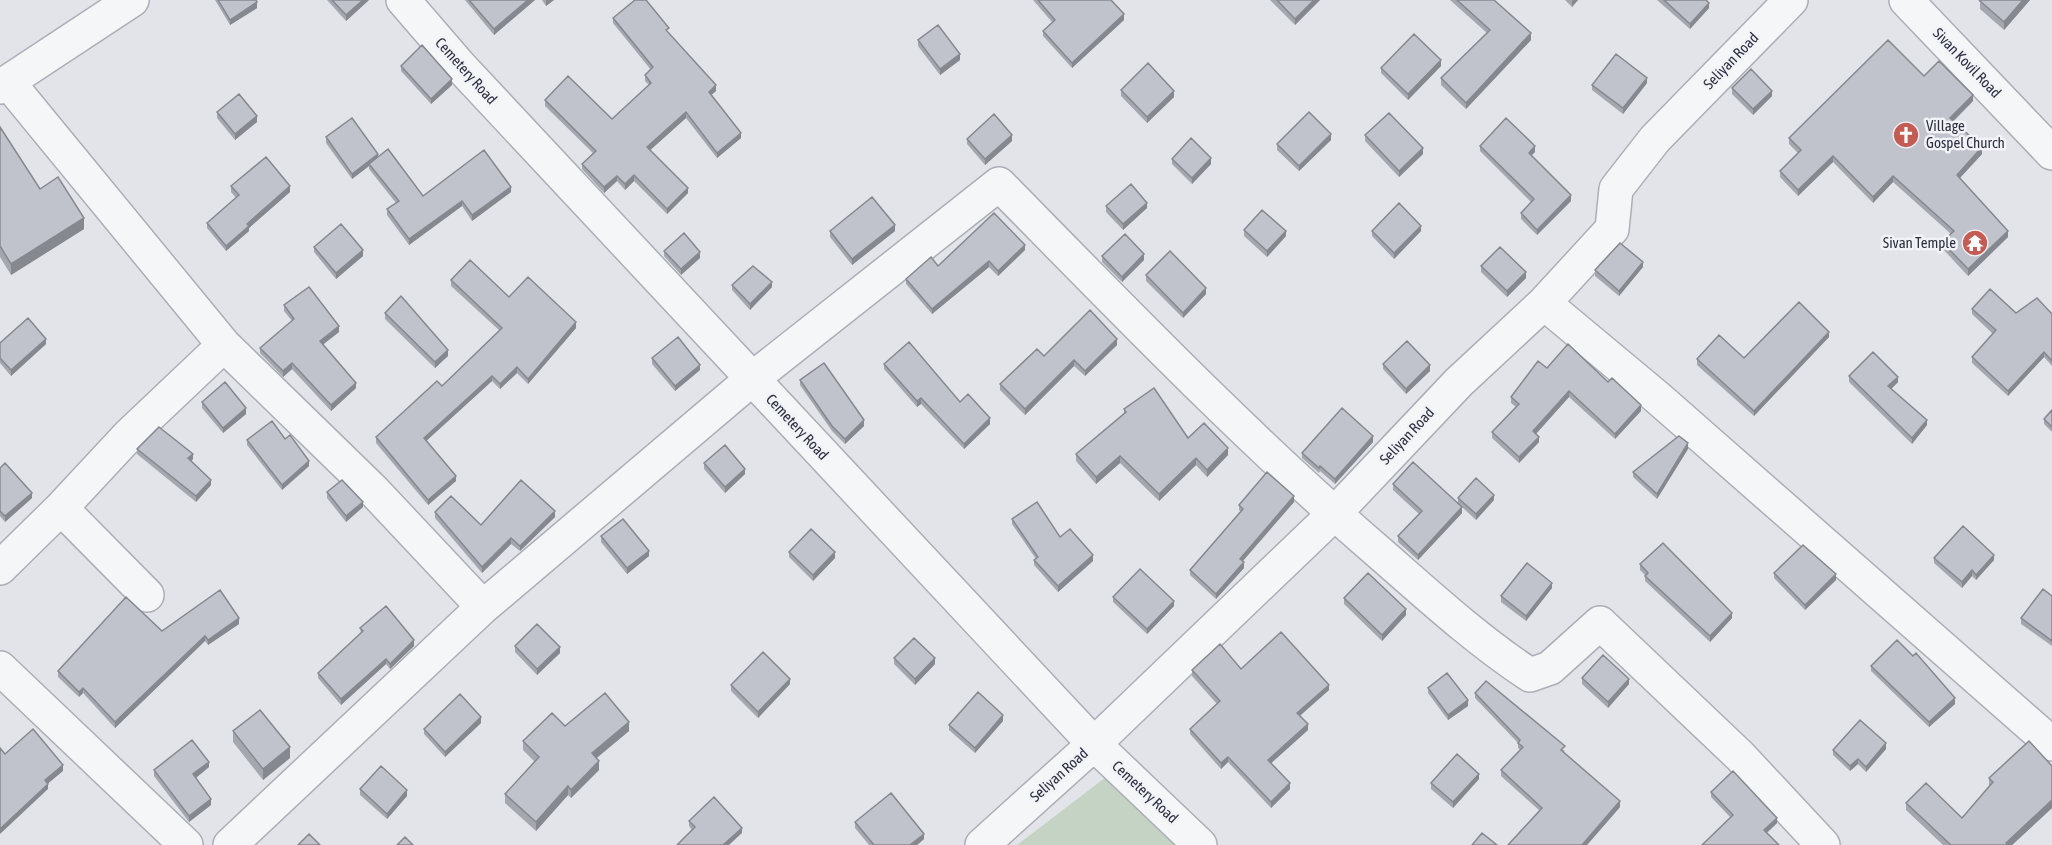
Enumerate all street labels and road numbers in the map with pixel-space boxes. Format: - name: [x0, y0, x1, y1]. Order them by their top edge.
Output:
- street label: Sivan Kovil Road: [1930, 24, 2005, 101]
- street label: Seliyan Road: [1700, 29, 1762, 92]
- street label: Cemetery Road: [432, 34, 501, 107]
- street label: Cemetery Road: [763, 390, 832, 463]
- street label: Seliyan Road: [1376, 404, 1437, 468]
- street label: Seliyan Road: [1026, 744, 1091, 805]
- street label: Cemetery Road: [1109, 757, 1182, 826]

